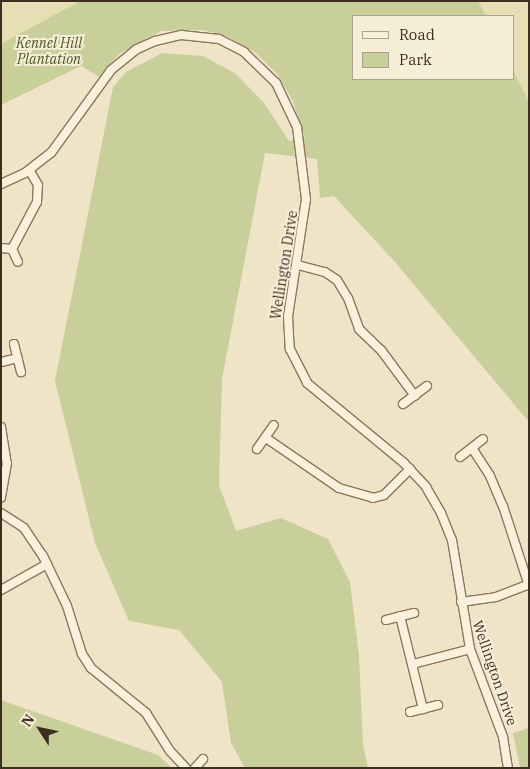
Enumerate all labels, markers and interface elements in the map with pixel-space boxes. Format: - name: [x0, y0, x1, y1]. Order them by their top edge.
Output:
- legend: [352, 15, 515, 80]
- text: Road: [399, 25, 435, 44]
- park label: Kennel Hill Plantation: [16, 35, 82, 68]
- text: Park: [399, 50, 432, 69]
- street label: Wellington Drive: [267, 209, 301, 321]
- street label: Wellington Drive: [469, 618, 521, 728]
- north arrow: [15, 704, 65, 754]
- text: N: [17, 711, 38, 730]

